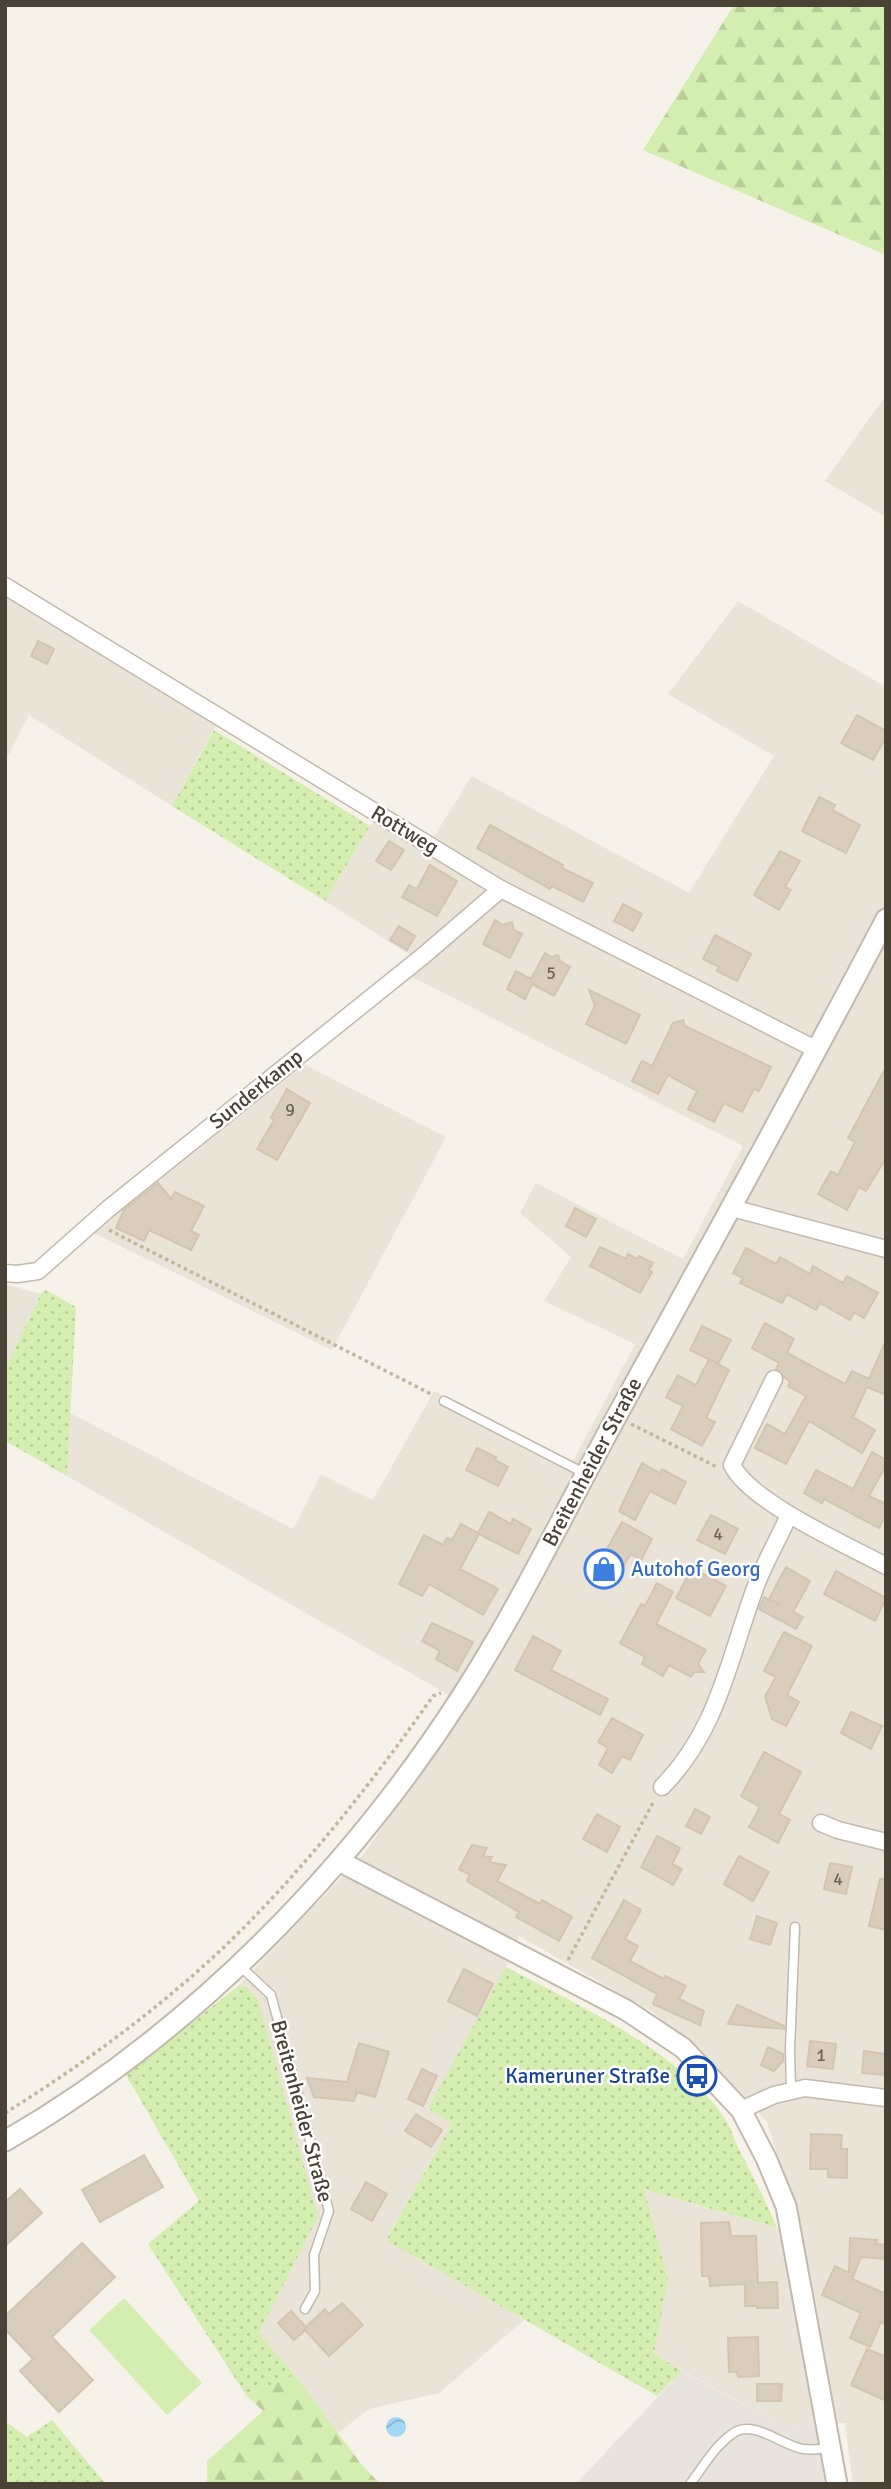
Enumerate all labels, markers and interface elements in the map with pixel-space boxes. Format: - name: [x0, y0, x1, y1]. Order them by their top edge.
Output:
- street label: Rottweg: [366, 800, 444, 860]
- house number: 5: [546, 962, 556, 984]
- street label: Sunderkamp: [204, 1043, 308, 1135]
- house number: 9: [285, 1099, 295, 1121]
- street label: Breitenheider Straße: [537, 1373, 647, 1551]
- house number: 4: [713, 1523, 723, 1545]
- shop icon: Autohof Georg: [583, 1548, 625, 1590]
- place label: Autohof Georg: [631, 1556, 761, 1582]
- house number: 4: [833, 1868, 843, 1890]
- street label: Breitenheider Straße: [265, 2017, 339, 2205]
- house number: 1: [816, 2044, 826, 2066]
- bus stop icon: Kameruner Straße: [676, 2055, 718, 2097]
- place label: Kameruner Straße: [505, 2063, 670, 2089]

